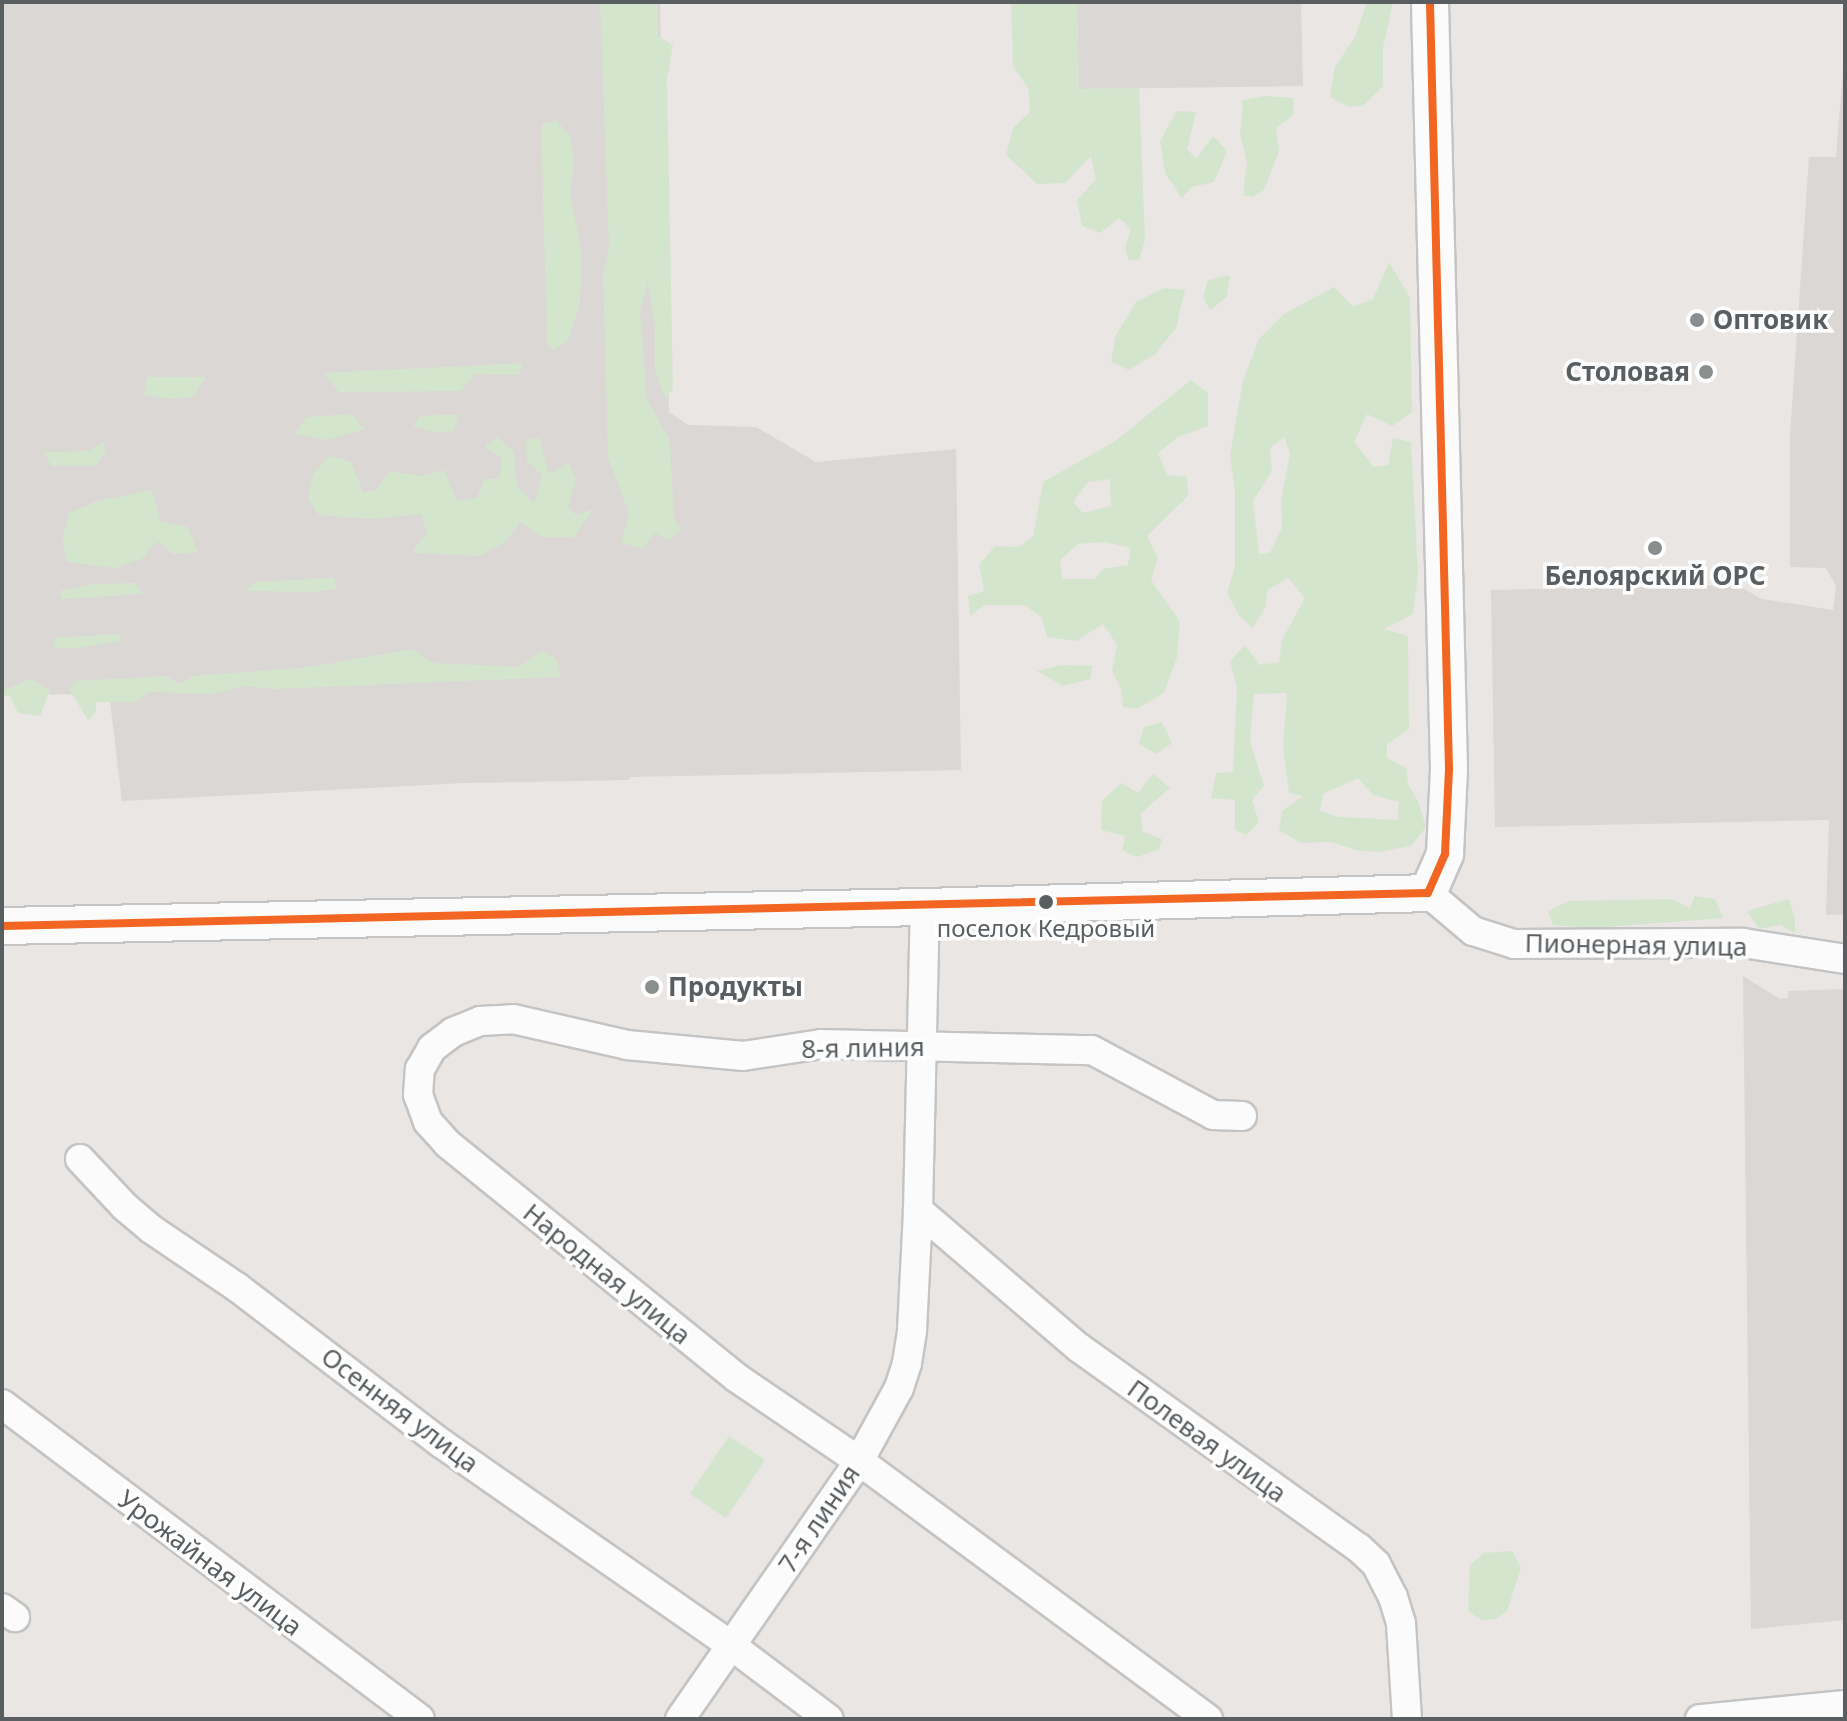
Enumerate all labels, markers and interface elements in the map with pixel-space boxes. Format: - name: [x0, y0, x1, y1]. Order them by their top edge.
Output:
- place label: Оптовик: [1713, 304, 1828, 336]
- marker: Оптовик: [1688, 311, 1706, 329]
- place label: Столовая: [1565, 356, 1690, 388]
- marker: Столовая: [1697, 363, 1715, 381]
- marker: Белоярский ОРС: [1646, 539, 1664, 557]
- place label: Белоярский ОРС: [1545, 560, 1765, 592]
- marker: поселок Кедровый: [1038, 894, 1054, 910]
- place label: поселок Кедровый: [937, 914, 1155, 942]
- street label: Пионерная улица: [1524, 927, 1748, 963]
- place label: Продукты: [668, 971, 803, 1003]
- marker: Продукты: [643, 978, 661, 996]
- street label: 8-я линия: [801, 1031, 925, 1065]
- street label: Народная улица: [517, 1197, 697, 1351]
- street label: Осенняя улица: [315, 1341, 485, 1479]
- street label: Полевая улица: [1122, 1373, 1292, 1509]
- street label: 7-я линия: [772, 1459, 866, 1579]
- street label: Урожайная улица: [112, 1484, 308, 1642]

